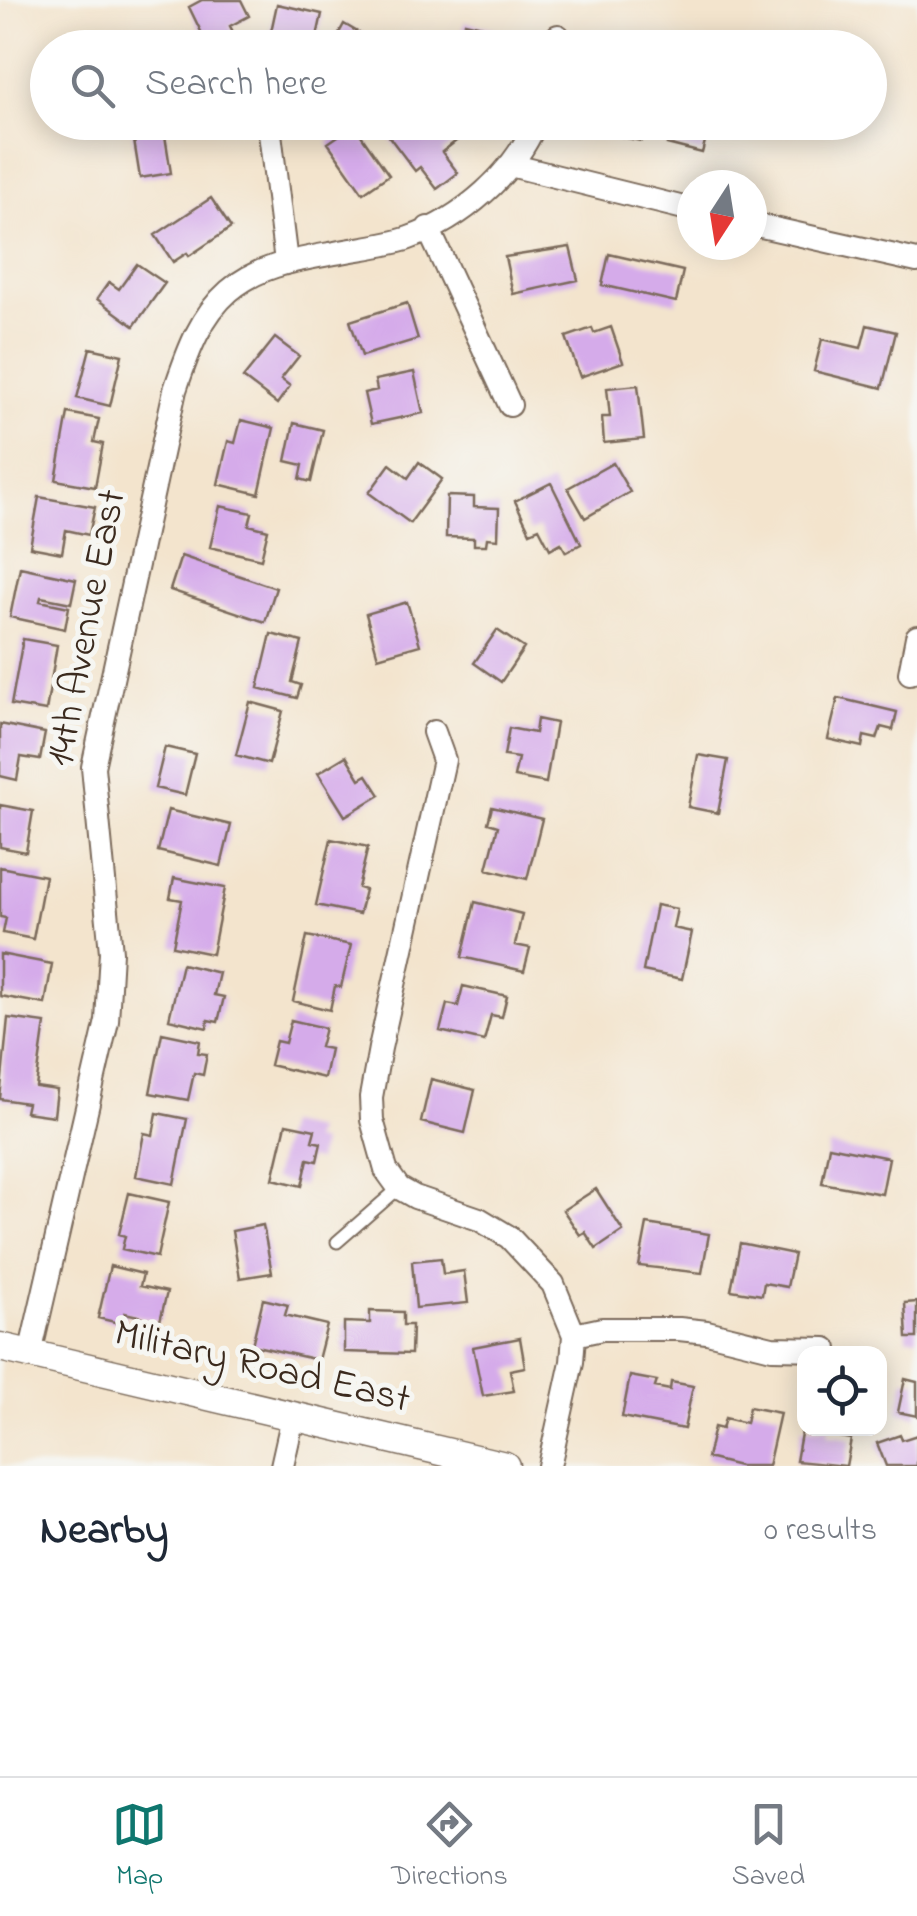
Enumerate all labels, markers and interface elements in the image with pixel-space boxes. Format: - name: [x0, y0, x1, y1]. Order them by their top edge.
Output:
- search box: [30, 30, 887, 140]
- text: Search here: [145, 57, 327, 113]
- icon: search: [65, 58, 120, 113]
- north arrow: [677, 170, 767, 260]
- street label: 14th Avenue East: [32, 485, 144, 771]
- street label: Military Road East: [108, 1305, 416, 1431]
- map controls: [797, 1346, 887, 1436]
- button: locate: [797, 1346, 887, 1436]
- text: Nearby: [40, 1501, 168, 1562]
- text: 0 results: [764, 1508, 877, 1555]
- tab: Map: [112, 1797, 167, 1898]
- tab: Directions: [391, 1797, 508, 1898]
- tab: Saved: [732, 1797, 805, 1898]

